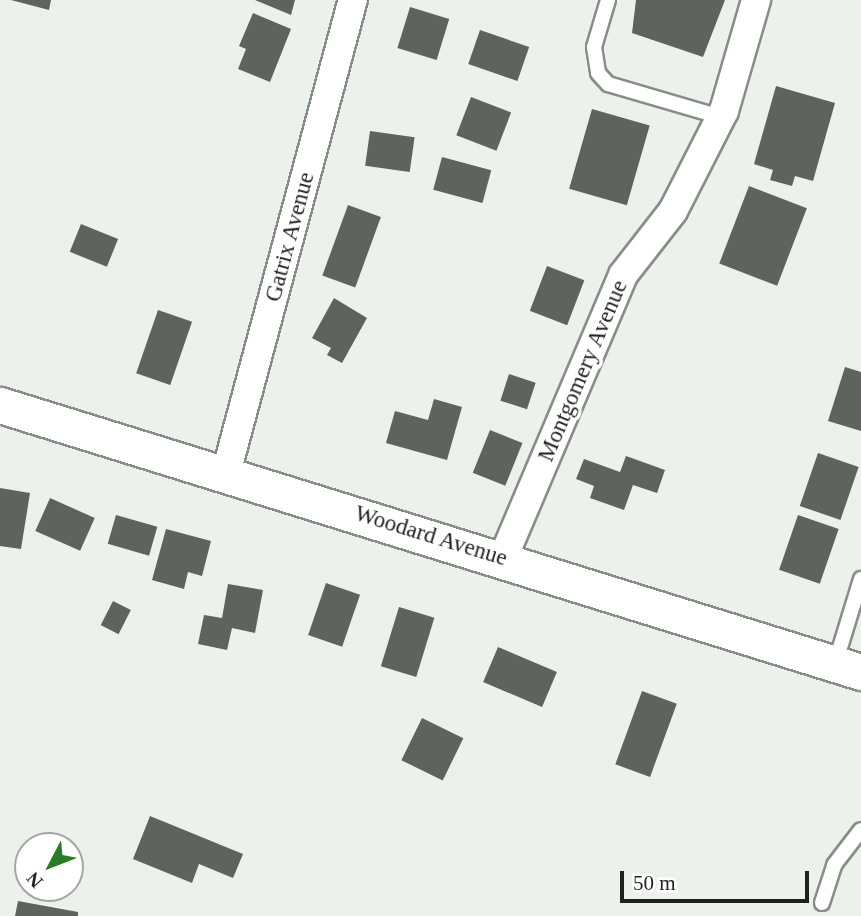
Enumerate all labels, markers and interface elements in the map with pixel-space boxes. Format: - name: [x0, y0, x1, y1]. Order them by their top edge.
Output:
- street label: Gatrix Avenue: [259, 169, 321, 305]
- street label: Montgomery Avenue: [532, 276, 634, 466]
- street label: Woodard Avenue: [351, 500, 511, 572]
- north arrow: [14, 832, 84, 902]
- scale bar: [623, 856, 812, 900]
- text: N: [22, 868, 47, 892]
- text: 50 m: [633, 871, 676, 895]

